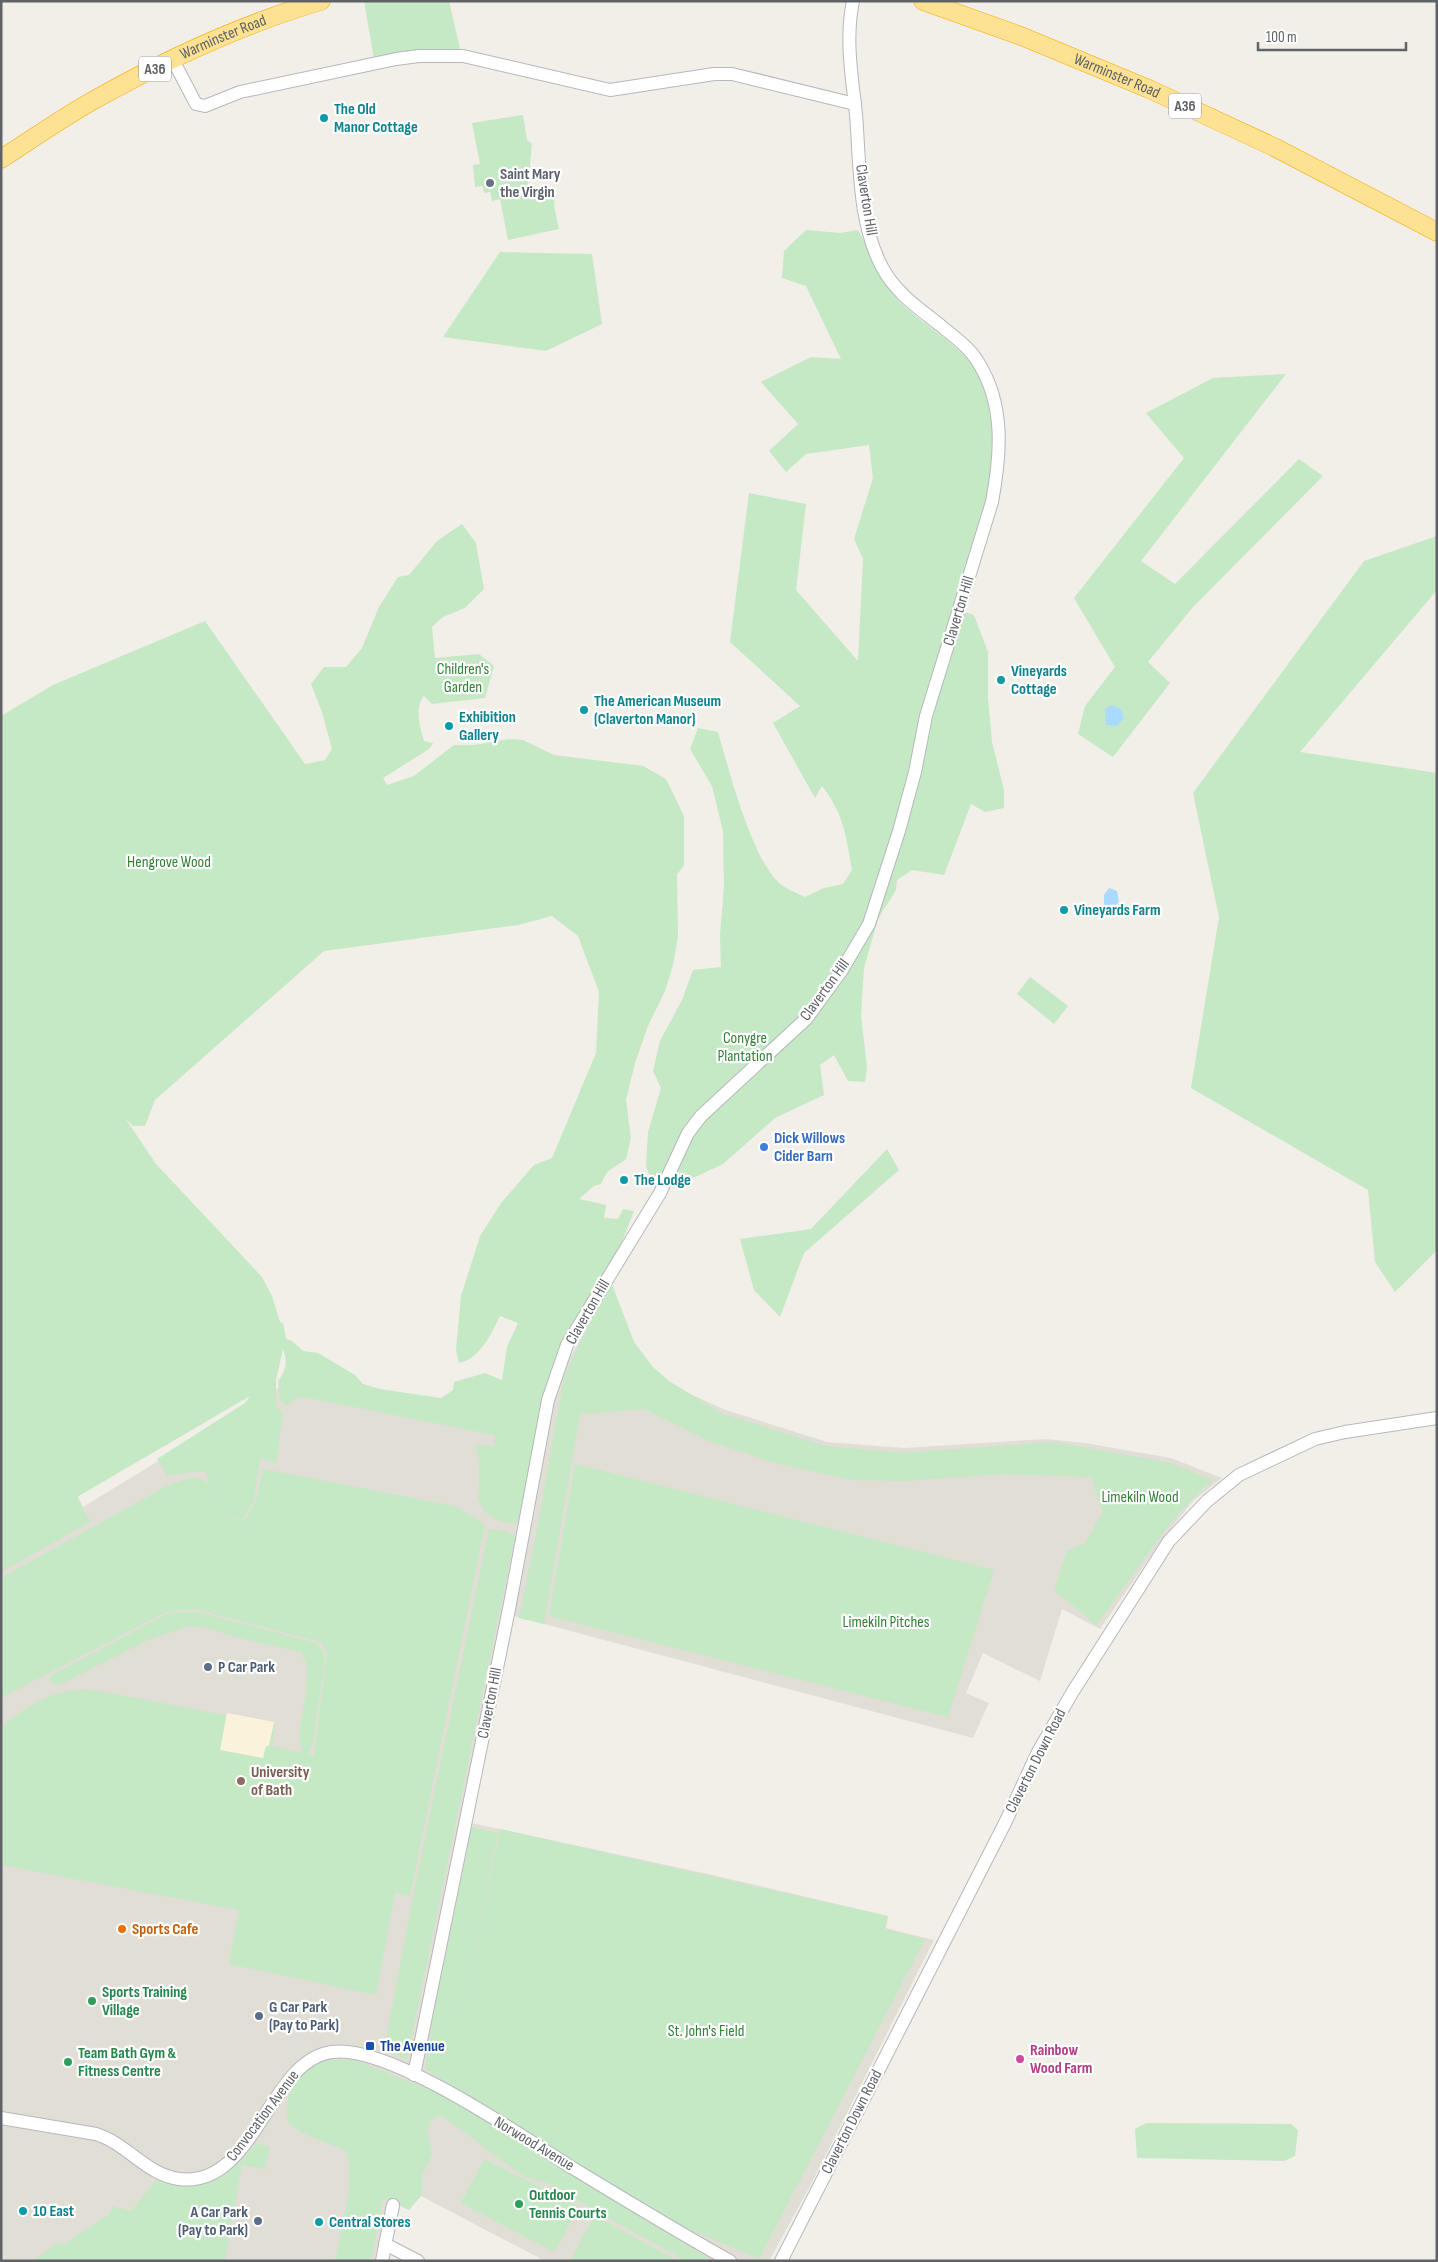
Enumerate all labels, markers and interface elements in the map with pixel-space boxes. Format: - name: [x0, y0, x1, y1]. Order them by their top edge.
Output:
- street label: Warminster Road: [177, 11, 269, 64]
- scale bar: [1258, 20, 1406, 52]
- text: 100 m: [1266, 28, 1297, 47]
- street label: Warminster Road: [1071, 49, 1163, 102]
- road number: A36: [139, 56, 171, 82]
- road number: A36: [1169, 94, 1201, 118]
- place label: The Old Manor Cottage: [334, 100, 418, 137]
- marker: The Old Manor Cottage: [318, 112, 330, 124]
- street label: Claverton Hill: [851, 163, 881, 237]
- place label: Saint Mary the Virgin: [500, 165, 561, 202]
- marker: Saint Mary the Virgin: [484, 177, 496, 189]
- street label: Claverton Hill: [939, 574, 979, 648]
- park label: Children's Garden: [437, 660, 490, 697]
- place label: Vineyards Cottage: [1011, 662, 1067, 699]
- marker: Vineyards Cottage: [995, 674, 1007, 686]
- place label: The American Museum (Claverton Manor): [594, 692, 721, 729]
- marker: The American Museum (Claverton Manor): [578, 704, 590, 716]
- place label: Exhibition Gallery: [459, 708, 516, 745]
- marker: Exhibition Gallery: [443, 720, 455, 732]
- park label: Hengrove Wood: [127, 853, 211, 872]
- place label: Vineyards Farm: [1074, 901, 1161, 920]
- marker: Vineyards Farm: [1058, 904, 1070, 916]
- street label: Claverton Hill: [796, 955, 854, 1025]
- park label: Conygre Plantation: [717, 1029, 773, 1066]
- place label: Dick Willows Cider Barn: [774, 1129, 845, 1166]
- marker: Dick Willows Cider Barn: [758, 1141, 770, 1153]
- place label: The Lodge: [634, 1171, 691, 1190]
- marker: The Lodge: [618, 1174, 630, 1186]
- street label: Claverton Hill: [562, 1276, 614, 1348]
- park label: Limekiln Wood: [1101, 1488, 1179, 1507]
- park label: Limekiln Pitches: [843, 1613, 930, 1632]
- place label: P Car Park: [218, 1658, 275, 1677]
- marker: P Car Park: [202, 1661, 214, 1673]
- street label: Claverton Hill: [474, 1666, 506, 1740]
- street label: Claverton Down Road: [1002, 1706, 1070, 1816]
- place label: University of Bath: [251, 1763, 310, 1800]
- marker: University of Bath: [235, 1775, 247, 1787]
- place label: Sports Cafe: [132, 1920, 199, 1939]
- marker: Sports Cafe: [116, 1923, 128, 1935]
- place label: Sports Training Village: [102, 1983, 187, 2020]
- marker: Sports Training Village: [86, 1995, 98, 2007]
- place label: G Car Park (Pay to Park): [269, 1998, 339, 2035]
- marker: G Car Park (Pay to Park): [253, 2010, 265, 2022]
- park label: St. John's Field: [668, 2022, 744, 2041]
- place label: The Avenue: [380, 2037, 445, 2056]
- marker: The Avenue: [364, 2040, 376, 2052]
- place label: Rainbow Wood Farm: [1030, 2041, 1092, 2078]
- place label: Team Bath Gym & Fitness Centre: [78, 2044, 177, 2081]
- marker: Rainbow Wood Farm: [1014, 2053, 1026, 2065]
- marker: Team Bath Gym & Fitness Centre: [62, 2056, 74, 2068]
- street label: Convocation Avenue: [223, 2067, 303, 2165]
- street label: Claverton Down Road: [818, 2067, 886, 2177]
- street label: Norwood Avenue: [490, 2113, 578, 2175]
- place label: Outdoor Tennis Courts: [529, 2186, 607, 2223]
- marker: Outdoor Tennis Courts: [513, 2198, 525, 2210]
- place label: 10 East: [33, 2202, 74, 2221]
- place label: A Car Park (Pay to Park): [178, 2203, 248, 2240]
- marker: 10 East: [17, 2205, 29, 2217]
- place label: Central Stores: [329, 2213, 411, 2232]
- marker: A Car Park (Pay to Park): [252, 2215, 264, 2227]
- marker: Central Stores: [313, 2216, 325, 2228]

